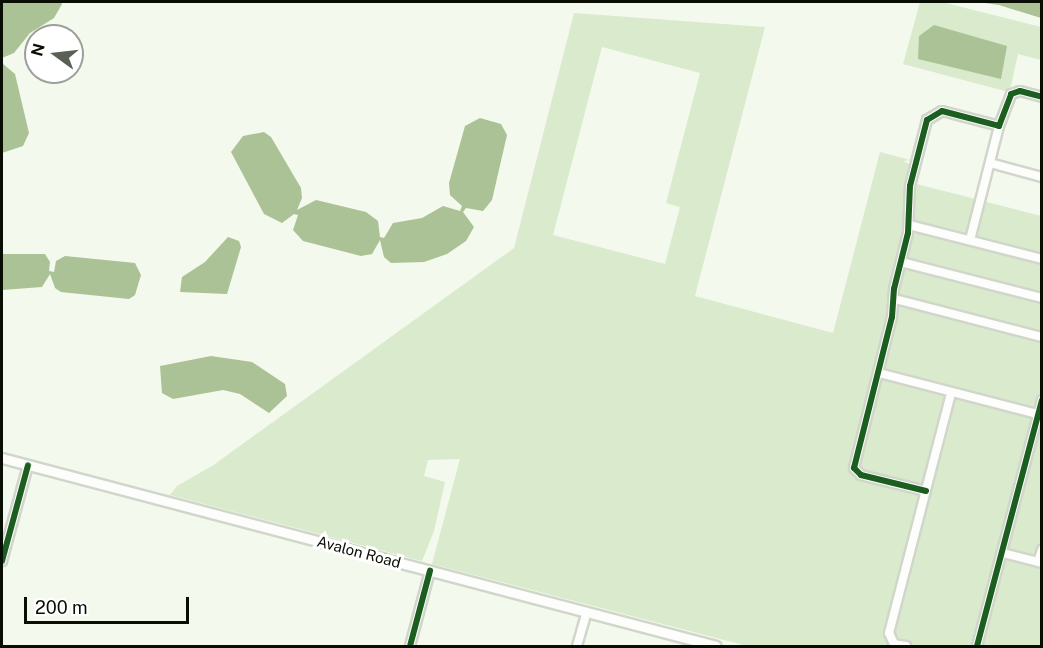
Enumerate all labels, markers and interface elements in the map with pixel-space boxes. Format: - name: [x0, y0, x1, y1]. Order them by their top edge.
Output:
- north arrow: [24, 24, 84, 84]
- text: N: [27, 41, 49, 58]
- street label: Avalon Road: [315, 532, 403, 572]
- scale bar: [27, 585, 192, 623]
- text: 200 m: [35, 597, 88, 618]

